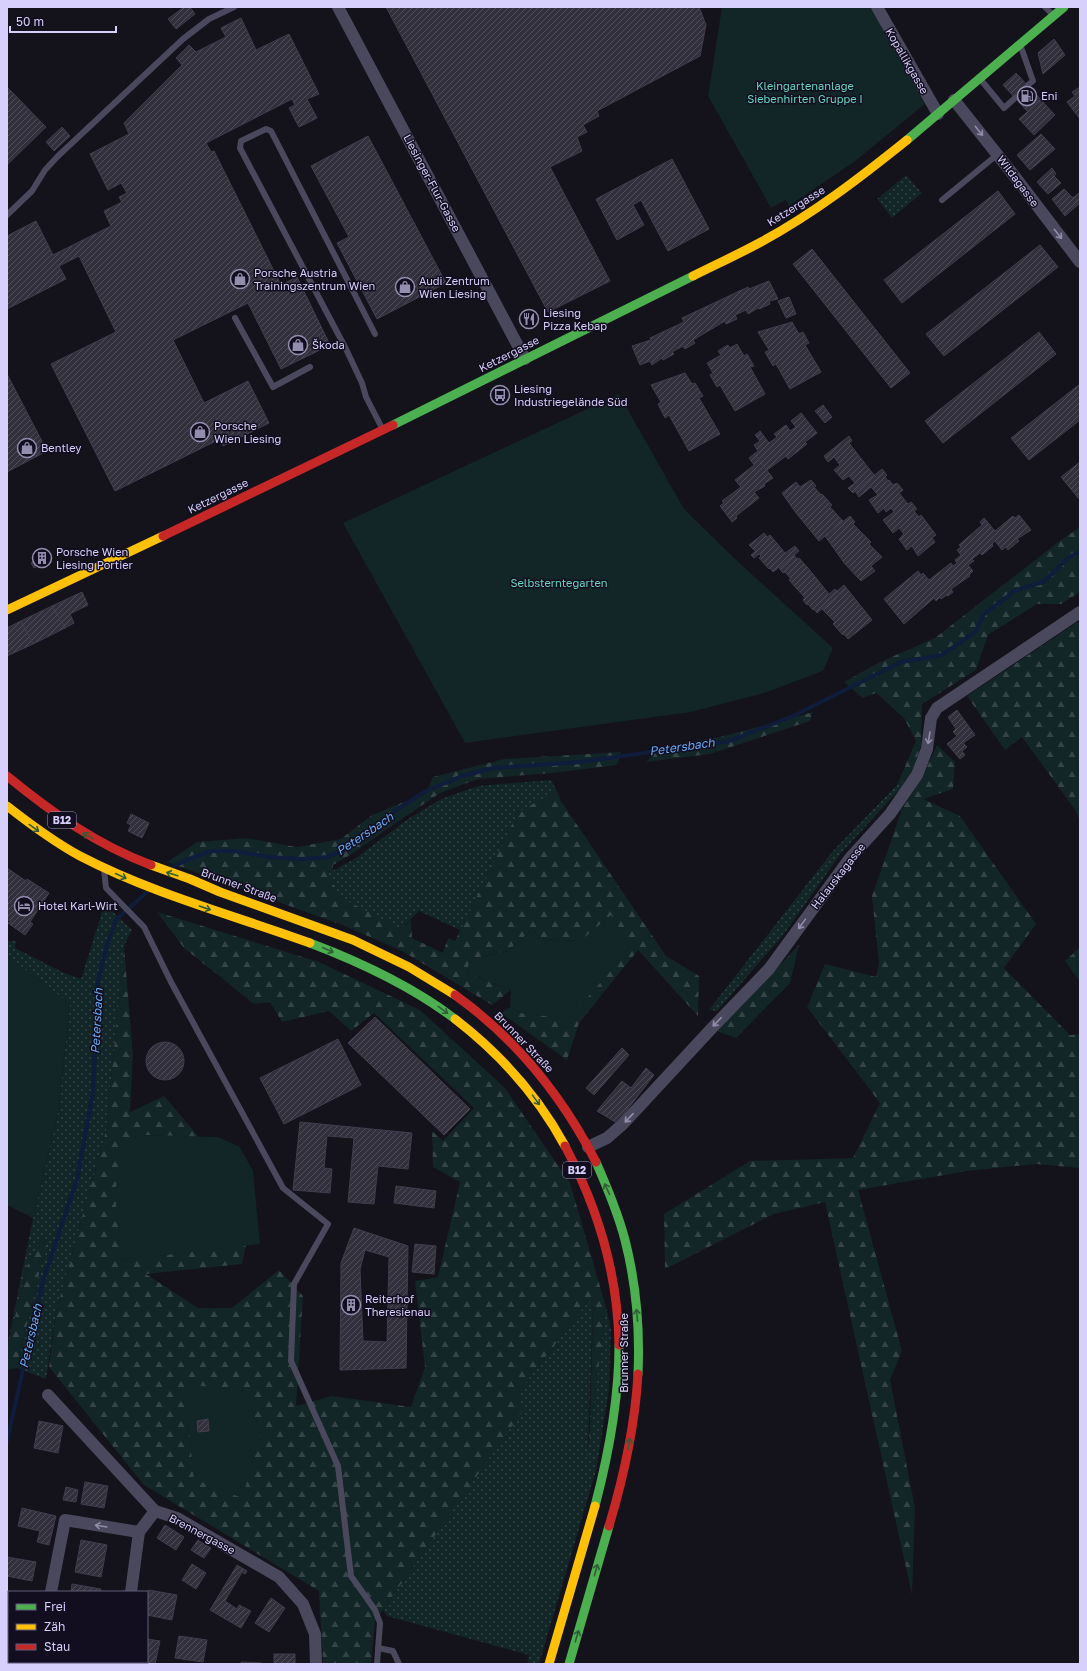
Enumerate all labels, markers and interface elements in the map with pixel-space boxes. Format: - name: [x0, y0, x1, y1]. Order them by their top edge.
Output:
- scale bar: [10, 8, 116, 34]
- text: 50 m: [16, 14, 44, 29]
- street label: Kopallikgasse: [883, 25, 932, 96]
- park label: Kleingartenanlage Siebenhirten Gruppe I: [747, 79, 863, 105]
- fuel station icon: Eni: [1016, 85, 1038, 107]
- place label: Eni: [1041, 89, 1057, 102]
- one-way arrow: [974, 125, 983, 136]
- street label: Liesinger-Flur-Gasse: [401, 132, 464, 234]
- street label: Wildagasse: [995, 152, 1042, 209]
- street label: Ketzergasse: [764, 183, 827, 228]
- one-way arrow: [1054, 228, 1062, 239]
- place label: Porsche Austria Trainingszentrum Wien: [254, 266, 375, 292]
- shop icon: Porsche Austria Trainingszentrum Wien: [229, 268, 251, 290]
- place label: Audi Zentrum Wien Liesing: [419, 274, 490, 300]
- shop icon: Audi Zentrum Wien Liesing: [394, 276, 416, 298]
- place label: Liesing Pizza Kebap: [543, 306, 607, 332]
- restaurant icon: Liesing Pizza Kebap: [518, 308, 540, 330]
- street label: Ketzergasse: [477, 333, 541, 374]
- shop icon: Škoda: [287, 334, 309, 356]
- place label: Škoda: [312, 338, 345, 351]
- place label: Liesing Industriegelände Süd: [514, 382, 628, 408]
- bus stop icon: Liesing Industriegelände Süd: [489, 384, 511, 406]
- place label: Porsche Wien Liesing: [214, 419, 281, 445]
- shop icon: Porsche Wien Liesing: [189, 421, 211, 443]
- shop icon: Bentley: [16, 437, 38, 459]
- place label: Bentley: [41, 441, 82, 454]
- street label: Ketzergasse: [185, 475, 250, 516]
- place label: Porsche Wien Liesing Portier: [56, 545, 134, 571]
- building icon: Porsche Wien Liesing Portier: [31, 547, 53, 569]
- park label: Selbsterntegarten: [510, 576, 608, 589]
- one-way arrow: [925, 731, 933, 744]
- water label: Petersbach: [648, 734, 716, 758]
- water label: Petersbach: [333, 809, 397, 858]
- road number: B12: [48, 812, 76, 828]
- one-way arrow: [29, 823, 40, 832]
- one-way arrow: [83, 832, 95, 839]
- street label: Halauskagasse: [808, 840, 867, 911]
- street label: Brunner Straße: [200, 865, 279, 904]
- one-way arrow: [165, 870, 178, 877]
- one-way arrow: [115, 873, 127, 880]
- hotel icon: Hotel Karl-Wirt: [13, 895, 35, 917]
- place label: Hotel Karl-Wirt: [38, 899, 118, 912]
- one-way arrow: [199, 904, 211, 912]
- one-way arrow: [798, 918, 806, 929]
- one-way arrow: [322, 947, 334, 955]
- water label: Petersbach: [87, 987, 106, 1054]
- one-way arrow: [438, 1006, 449, 1014]
- street label: Brunner Straße: [492, 1008, 557, 1075]
- one-way arrow: [712, 1017, 722, 1027]
- one-way arrow: [532, 1095, 540, 1106]
- one-way arrow: [624, 1113, 634, 1123]
- road number: B12: [563, 1162, 591, 1178]
- one-way arrow: [603, 1184, 610, 1196]
- place label: Reiterhof Theresienau: [365, 1292, 430, 1318]
- building icon: Reiterhof Theresienau: [340, 1294, 362, 1316]
- water label: Petersbach: [16, 1302, 45, 1370]
- one-way arrow: [633, 1309, 641, 1322]
- street label: Brunner Straße: [617, 1313, 630, 1393]
- one-way arrow: [625, 1438, 633, 1451]
- street label: Brennergasse: [167, 1511, 238, 1556]
- one-way arrow: [94, 1522, 107, 1530]
- one-way arrow: [593, 1564, 600, 1577]
- legend: [8, 1591, 148, 1663]
- text: Frei: [44, 1599, 66, 1614]
- text: Zäh: [44, 1619, 65, 1634]
- one-way arrow: [574, 1629, 581, 1642]
- text: Stau: [44, 1639, 70, 1654]

